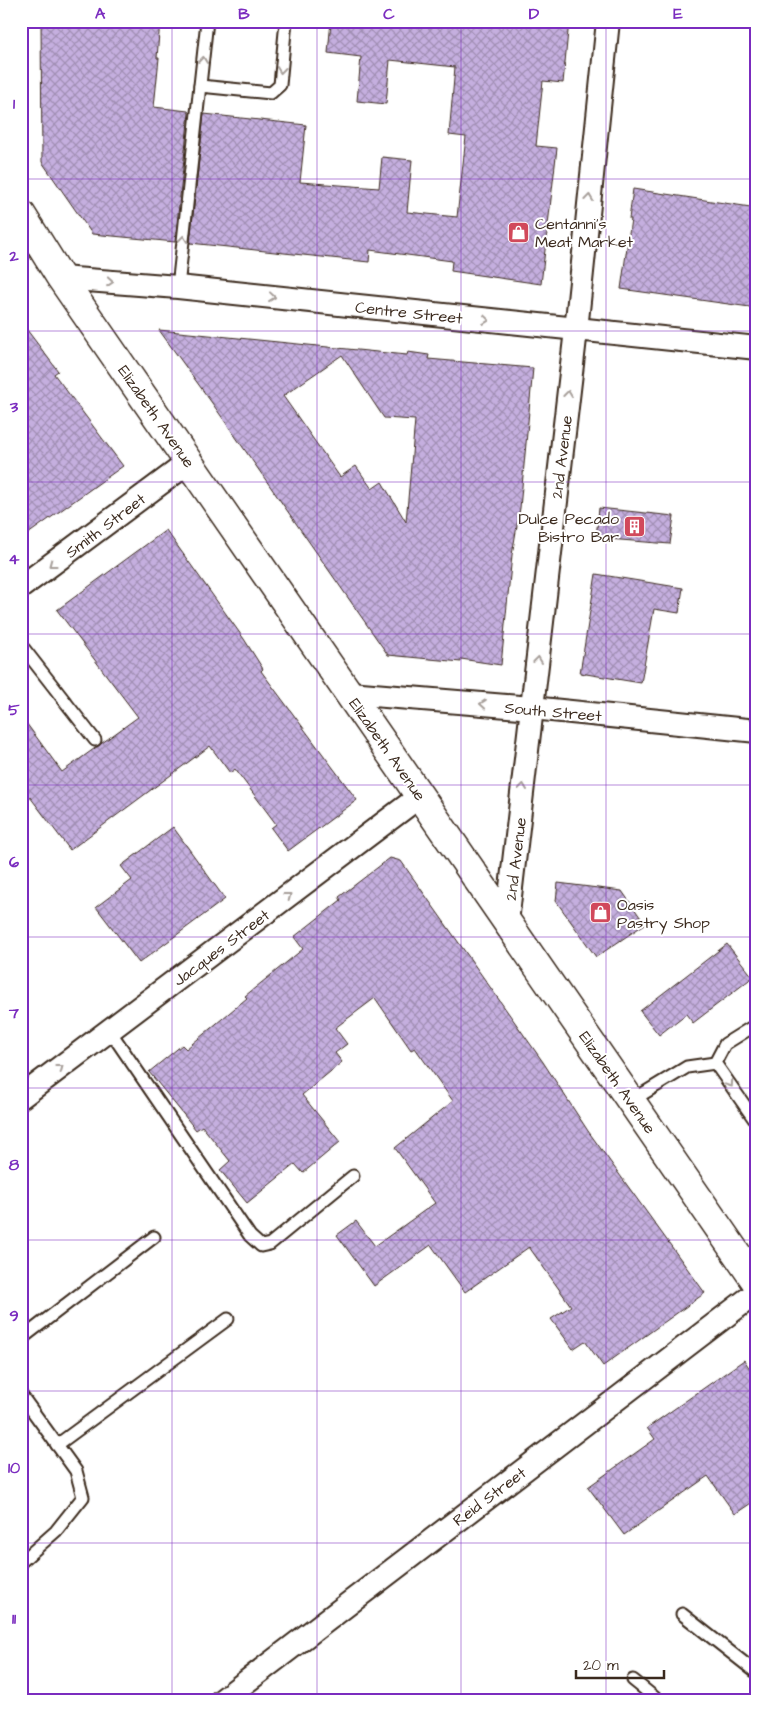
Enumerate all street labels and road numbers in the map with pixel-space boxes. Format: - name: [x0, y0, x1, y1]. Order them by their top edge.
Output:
- street label: Centre Street: [354, 296, 464, 330]
- street label: Elizabeth Avenue: [113, 361, 200, 473]
- street label: 2nd Avenue: [546, 414, 578, 500]
- street label: Smith Street: [61, 488, 151, 563]
- street label: Elizabeth Avenue: [344, 694, 431, 806]
- street label: South Street: [503, 697, 603, 727]
- street label: 2nd Avenue: [500, 816, 532, 902]
- street label: Jacques Street: [169, 904, 275, 991]
- street label: Elizabeth Avenue: [574, 1027, 661, 1139]
- street label: Reid Street: [448, 1462, 531, 1532]

